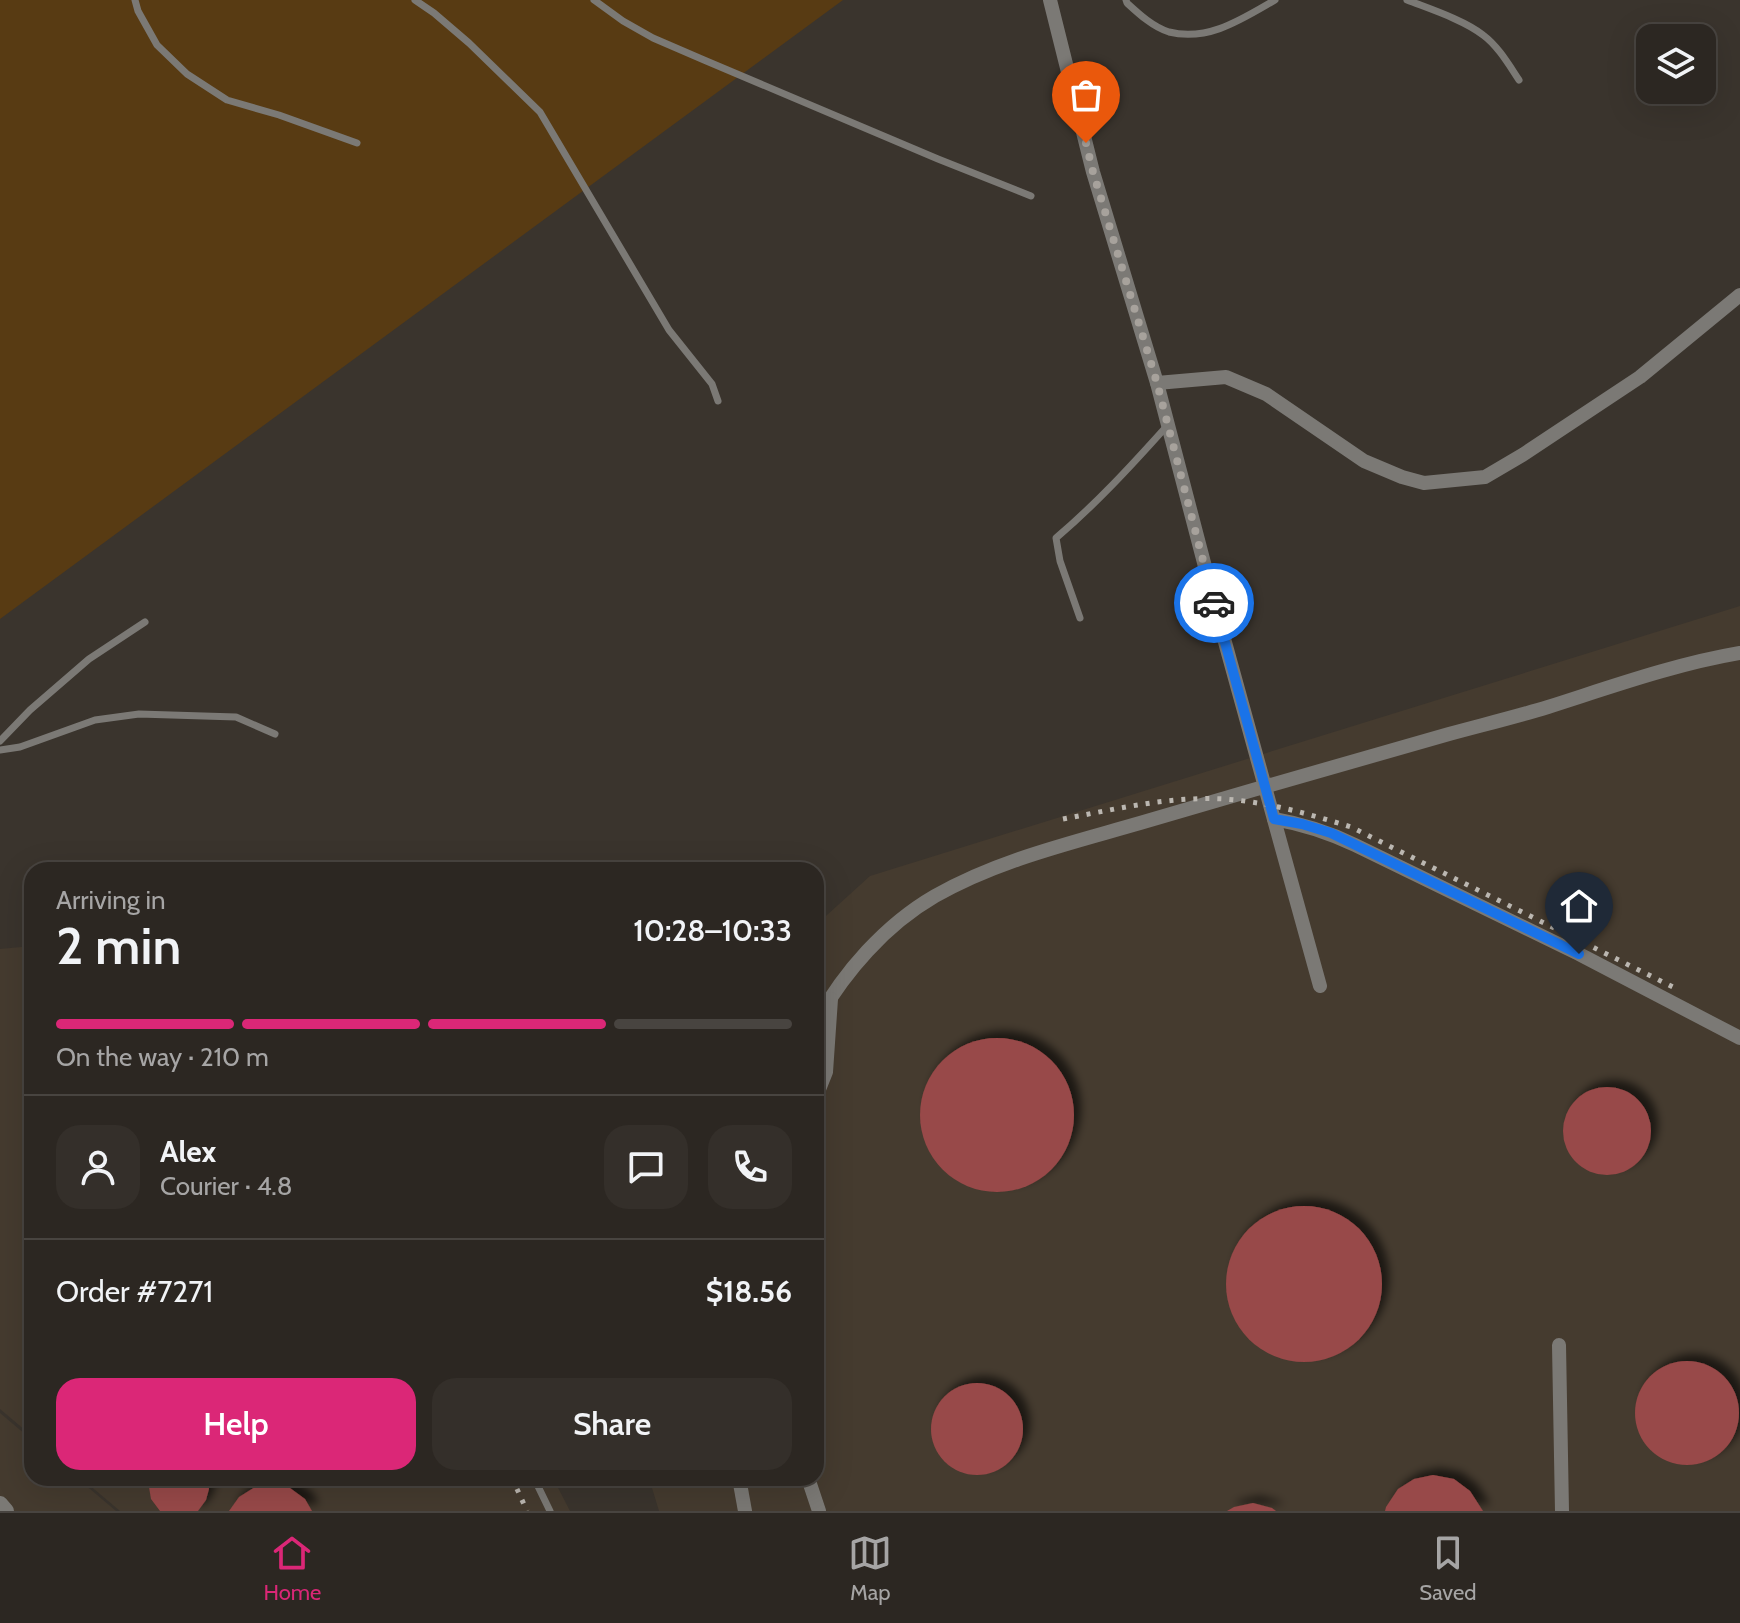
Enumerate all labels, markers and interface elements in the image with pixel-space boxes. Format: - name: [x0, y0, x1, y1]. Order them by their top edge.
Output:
- map controls: [1636, 24, 1716, 104]
- button: layers: [1636, 24, 1716, 104]
- pin: [1052, 61, 1120, 143]
- icon: bag: [1064, 73, 1108, 117]
- courier: [1174, 563, 1254, 643]
- icon: car: [1192, 581, 1236, 625]
- pin: [1545, 872, 1613, 954]
- text: Arriving in: [56, 884, 166, 916]
- icon: home: [1557, 884, 1601, 928]
- text: 10:28–10:33: [633, 912, 792, 949]
- text: 2 min: [56, 914, 181, 977]
- text: On the way · 210 m: [56, 1041, 269, 1073]
- button: person: [56, 1125, 140, 1209]
- button: chat: [604, 1125, 688, 1209]
- button: phone: [708, 1125, 792, 1209]
- text: Alex: [160, 1133, 216, 1170]
- text: Courier · 4.8: [160, 1170, 293, 1202]
- text: Order #7271: [56, 1273, 213, 1310]
- text: $18.56: [706, 1273, 792, 1310]
- button: Help: [56, 1378, 416, 1470]
- button: Share: [432, 1378, 792, 1470]
- tab: Home: [263, 1531, 321, 1606]
- tab: Map: [848, 1531, 892, 1606]
- tab: Saved: [1419, 1531, 1476, 1606]

